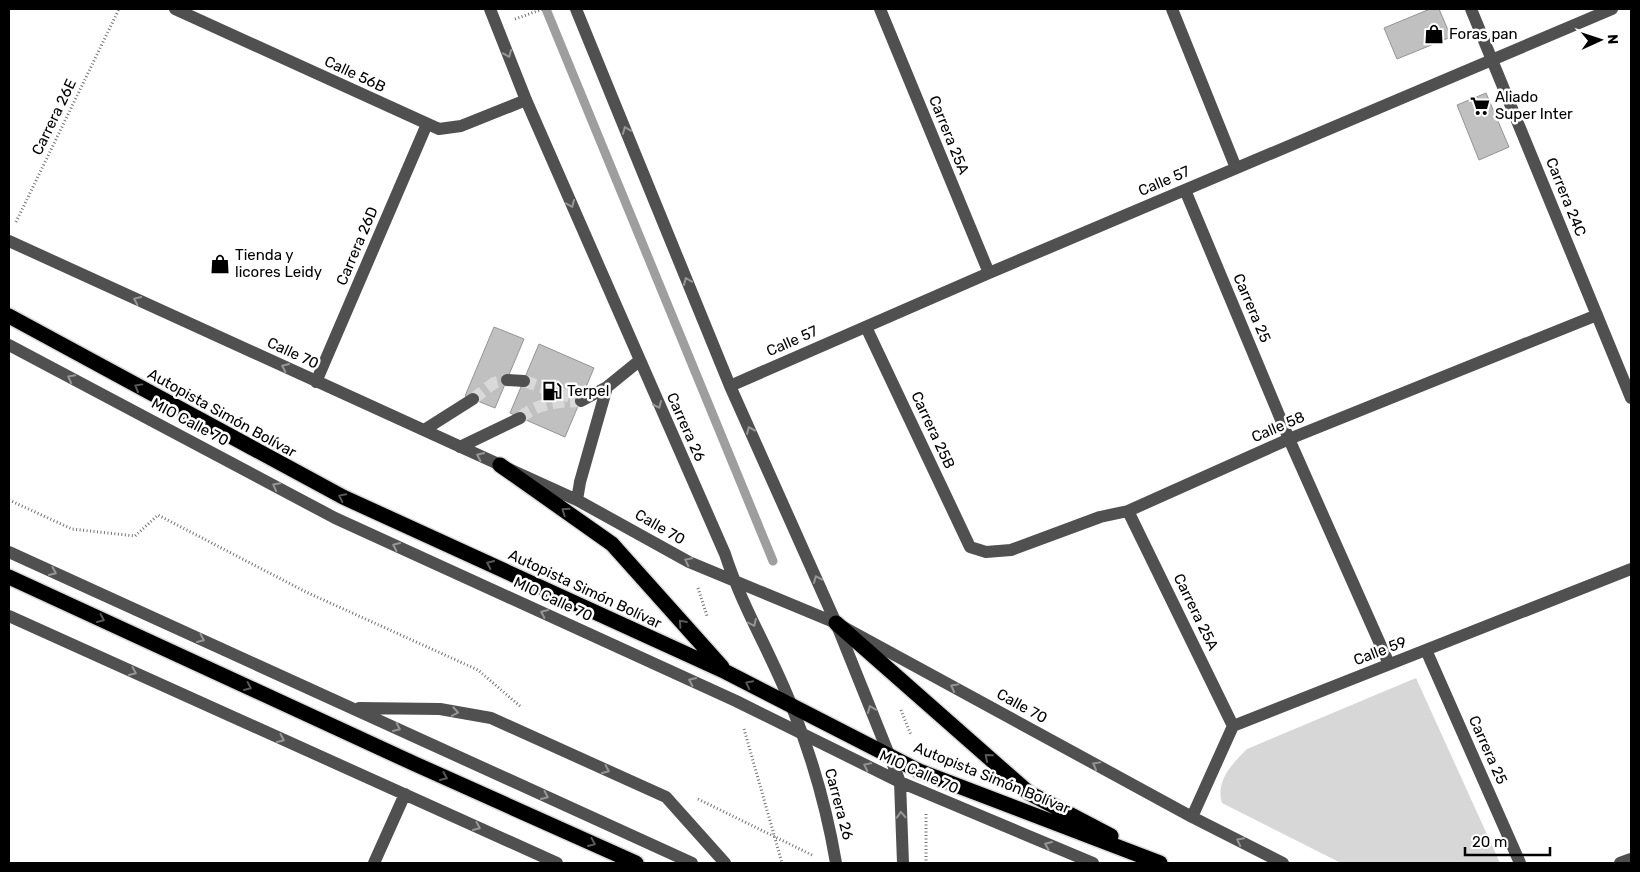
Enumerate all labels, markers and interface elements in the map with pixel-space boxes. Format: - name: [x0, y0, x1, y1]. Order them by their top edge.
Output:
- north arrow: [1575, 15, 1625, 65]
- shop icon: Foras pan: [1423, 23, 1445, 45]
- place label: Foras pan: [1449, 25, 1518, 43]
- text: N: [1604, 34, 1621, 45]
- one-way arrow: [502, 49, 512, 58]
- street label: Calle 56B: [321, 52, 389, 96]
- street label: Carrera 26E: [28, 76, 80, 158]
- place label: Aliado Super Inter: [1495, 88, 1573, 123]
- street label: Carrera 25A: [925, 93, 973, 177]
- supermarket icon: Aliado Super Inter: [1469, 95, 1491, 117]
- one-way arrow: [621, 126, 632, 135]
- street label: Carrera 24C: [1542, 155, 1590, 239]
- street label: Calle 57: [1136, 162, 1193, 200]
- one-way arrow: [564, 199, 575, 208]
- street label: Carrera 26D: [332, 204, 382, 288]
- place label: Tienda y licores Leidy: [235, 246, 322, 281]
- shop icon: Tienda y licores Leidy: [209, 253, 231, 275]
- street label: Carrera 25: [1229, 271, 1275, 345]
- one-way arrow: [683, 277, 693, 285]
- one-way arrow: [133, 295, 142, 306]
- street label: Calle 57: [764, 322, 821, 360]
- street label: Calle 70: [264, 333, 322, 373]
- one-way arrow: [281, 363, 290, 373]
- street label: Autopista Simón Bolívar: [145, 365, 300, 462]
- one-way arrow: [67, 374, 76, 384]
- fuel station icon: Terpel: [541, 380, 563, 402]
- place label: Terpel: [567, 382, 609, 400]
- one-way arrow: [134, 383, 143, 393]
- street label: Carrera 25B: [907, 388, 959, 472]
- street label: Carrera 26: [663, 390, 709, 464]
- street label: MIO Calle 70: [148, 394, 232, 450]
- one-way arrow: [652, 400, 663, 409]
- street label: Calle 58: [1249, 408, 1307, 446]
- one-way arrow: [745, 426, 756, 435]
- one-way arrow: [476, 452, 485, 462]
- one-way arrow: [272, 483, 281, 493]
- one-way arrow: [338, 493, 347, 503]
- street label: Calle 70: [632, 505, 688, 549]
- one-way arrow: [561, 508, 571, 517]
- one-way arrow: [392, 541, 401, 552]
- street label: Autopista Simón Bolívar: [505, 546, 665, 633]
- one-way arrow: [684, 557, 693, 567]
- one-way arrow: [486, 560, 495, 571]
- one-way arrow: [48, 565, 57, 576]
- street label: Carrera 25A: [1170, 571, 1222, 653]
- street label: MIO Calle 70: [511, 573, 595, 625]
- one-way arrow: [813, 575, 823, 584]
- one-way arrow: [540, 609, 549, 620]
- one-way arrow: [96, 613, 105, 624]
- one-way arrow: [747, 618, 758, 627]
- one-way arrow: [679, 619, 688, 628]
- one-way arrow: [196, 633, 205, 643]
- street label: Calle 59: [1351, 633, 1409, 669]
- one-way arrow: [128, 665, 137, 676]
- one-way arrow: [688, 677, 697, 687]
- one-way arrow: [745, 680, 754, 690]
- one-way arrow: [243, 681, 252, 692]
- one-way arrow: [950, 684, 959, 694]
- street label: Calle 70: [994, 685, 1050, 727]
- one-way arrow: [866, 705, 877, 714]
- one-way arrow: [451, 706, 459, 716]
- street label: Carrera 25: [1465, 713, 1511, 787]
- one-way arrow: [392, 722, 401, 732]
- one-way arrow: [276, 732, 285, 743]
- street label: Autopista Simón Bolívar: [911, 738, 1073, 818]
- street label: MIO Calle 70: [877, 747, 961, 797]
- one-way arrow: [985, 754, 994, 763]
- one-way arrow: [1093, 761, 1102, 771]
- one-way arrow: [863, 762, 872, 772]
- one-way arrow: [601, 764, 610, 775]
- street label: Carrera 26: [821, 766, 857, 842]
- one-way arrow: [439, 771, 448, 782]
- one-way arrow: [540, 789, 549, 800]
- one-way arrow: [896, 810, 906, 818]
- one-way arrow: [472, 821, 481, 831]
- scale bar: [1465, 824, 1550, 856]
- text: 20 m: [1472, 833, 1507, 851]
- one-way arrow: [587, 837, 596, 848]
- one-way arrow: [1236, 837, 1245, 847]
- one-way arrow: [1044, 840, 1053, 851]

